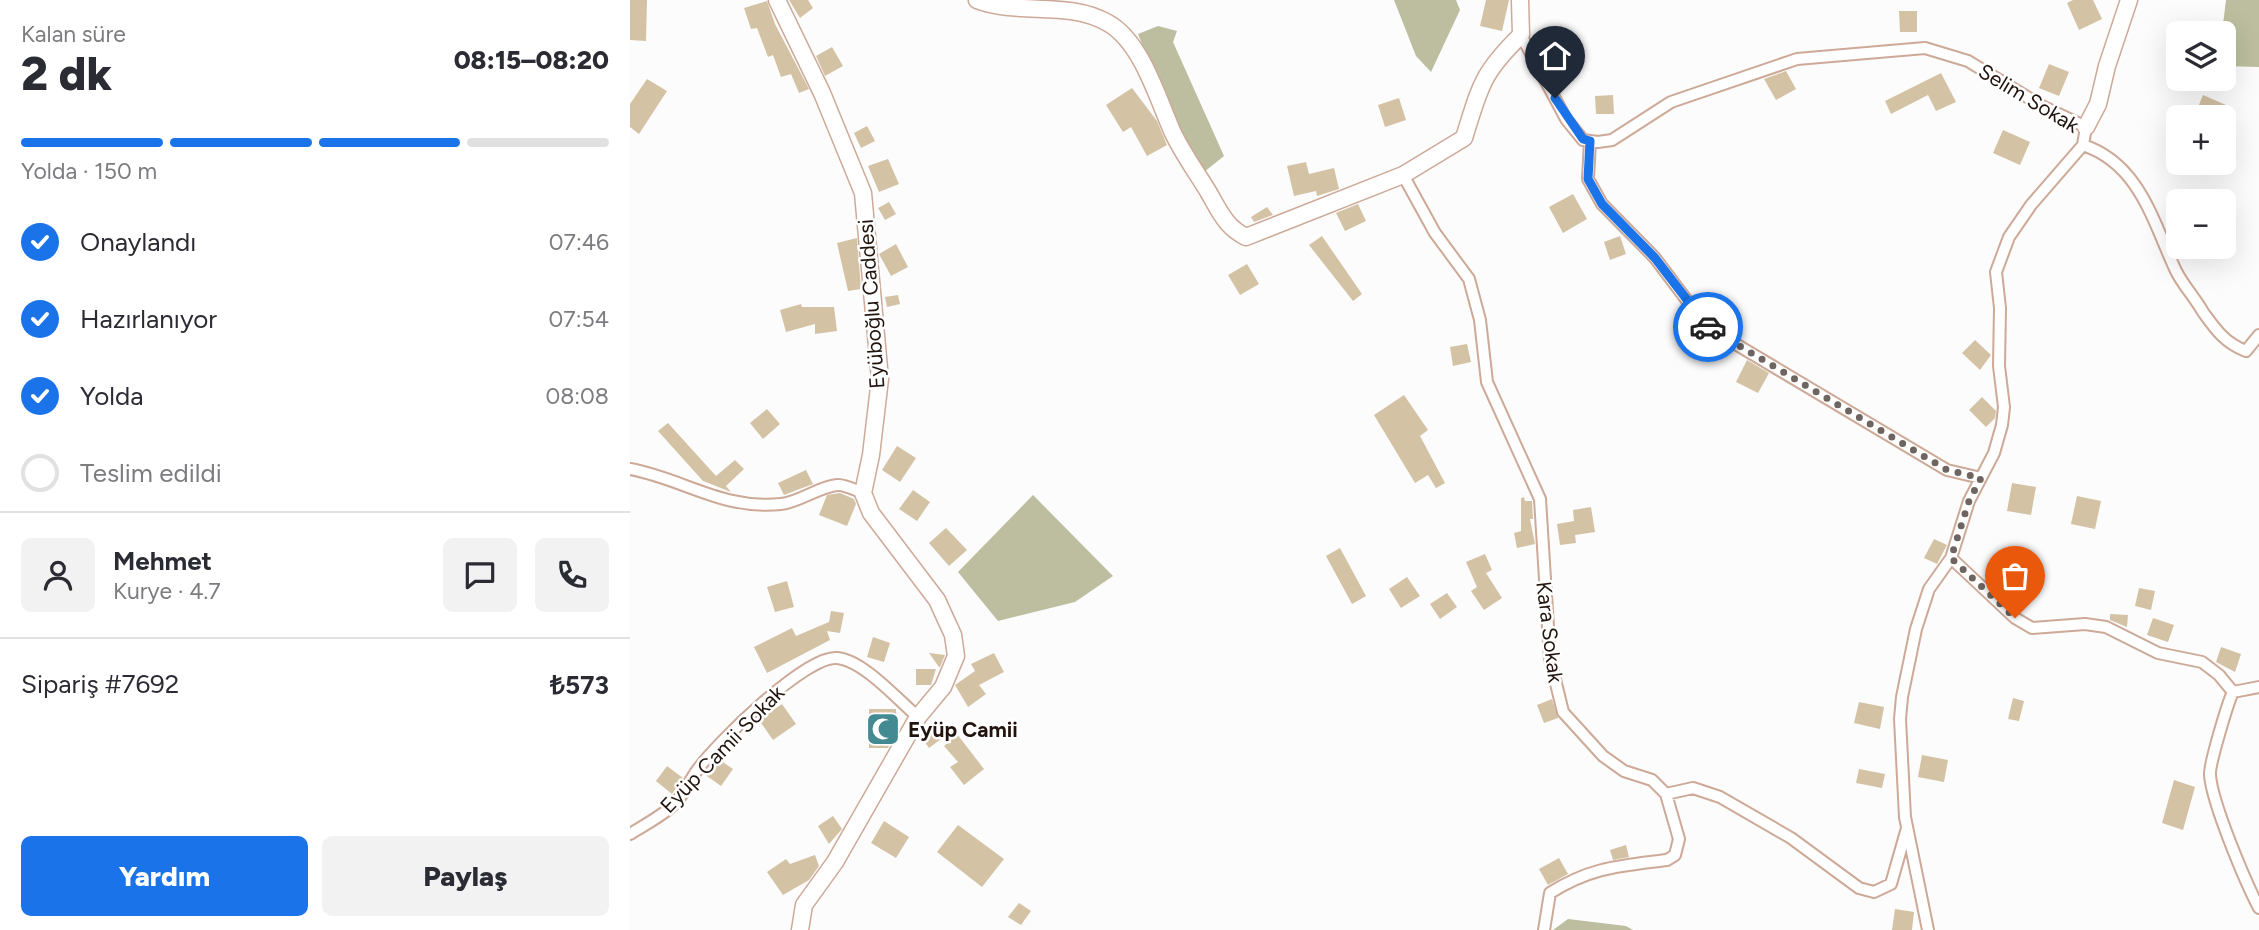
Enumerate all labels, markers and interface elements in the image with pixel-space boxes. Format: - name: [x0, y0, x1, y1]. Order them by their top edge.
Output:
- text: Kalan süre: [21, 20, 126, 48]
- map controls: [2166, 21, 2236, 259]
- button: layers: [2166, 21, 2236, 91]
- pin: [1525, 26, 1585, 98]
- icon: home: [1536, 37, 1574, 75]
- text: 08:15–08:20: [454, 44, 609, 76]
- text: 2 dk: [21, 46, 112, 102]
- street label: Selim Sokak: [1974, 58, 2084, 138]
- button: +: [2166, 105, 2236, 175]
- text: Yolda · 150 m: [21, 157, 157, 185]
- button: −: [2166, 189, 2236, 259]
- street label: Eyüboğlu Caddesi: [853, 218, 889, 390]
- icon: check: [21, 223, 59, 261]
- text: Onaylandı: [80, 226, 196, 258]
- text: 07:46: [549, 228, 609, 256]
- courier: [1673, 292, 1743, 362]
- icon: check: [21, 300, 59, 338]
- text: Hazırlanıyor: [80, 303, 217, 335]
- text: 07:54: [549, 305, 609, 333]
- icon: car: [1689, 308, 1727, 346]
- icon: check: [21, 377, 59, 415]
- text: Yolda: [80, 380, 143, 412]
- text: 08:08: [545, 382, 609, 410]
- text: Teslim edildi: [80, 457, 222, 489]
- button: person: [21, 538, 95, 612]
- button: chat: [443, 538, 517, 612]
- button: phone: [535, 538, 609, 612]
- text: Mehmet: [113, 545, 212, 577]
- pin: [1985, 546, 2045, 618]
- icon: bag: [1996, 557, 2034, 595]
- text: Kurye · 4.7: [113, 577, 221, 605]
- street label: Kara Sokak: [1531, 580, 1569, 685]
- text: Sipariş #7692: [21, 668, 179, 700]
- text: ₺573: [550, 669, 609, 701]
- street label: Eyüp Camii Sokak: [655, 680, 790, 818]
- mosque icon: Eyüp Camii: [864, 710, 902, 748]
- place label: Eyüp Camii: [908, 717, 1018, 742]
- button: Yardım: [21, 836, 308, 916]
- button: Paylaş: [322, 836, 609, 916]

